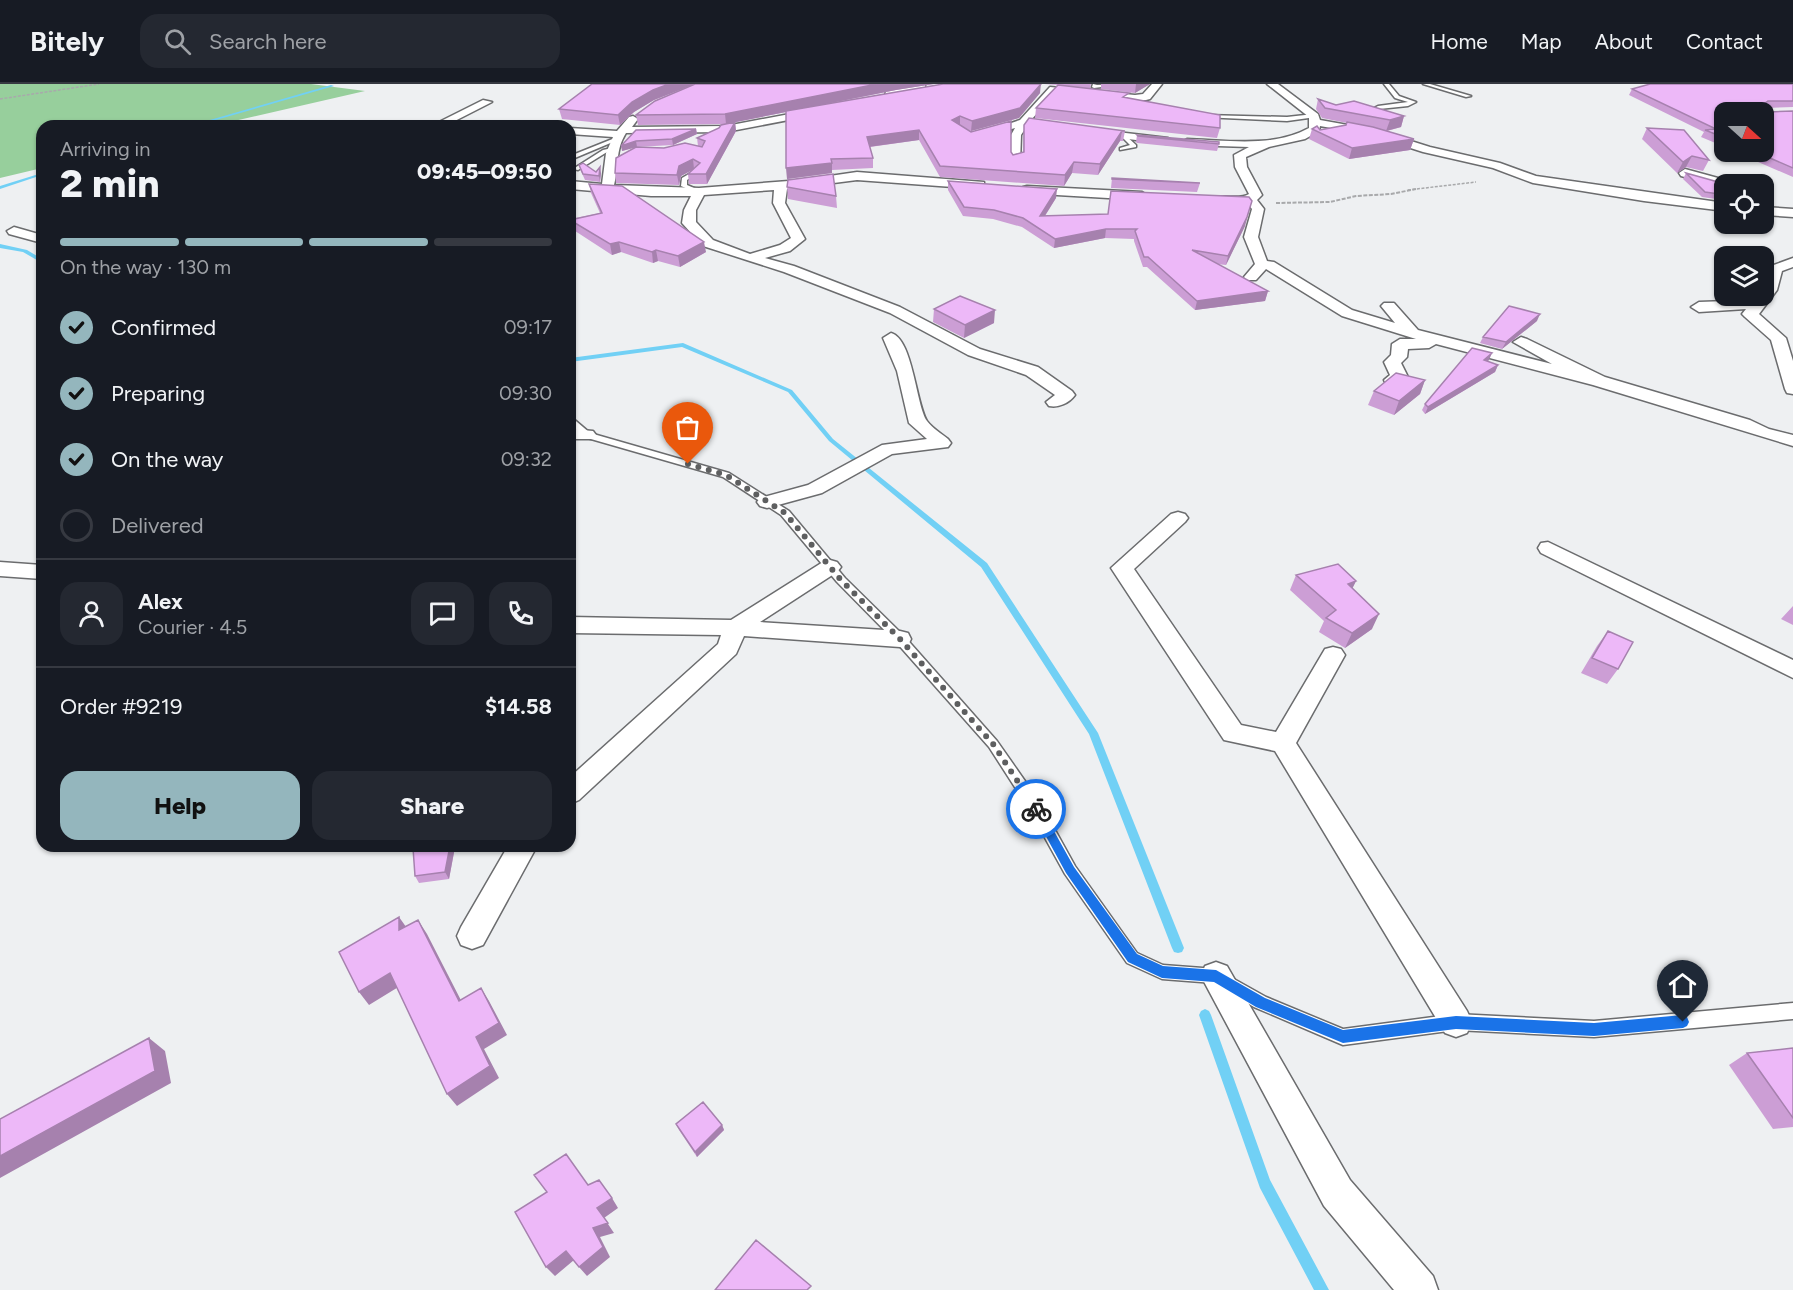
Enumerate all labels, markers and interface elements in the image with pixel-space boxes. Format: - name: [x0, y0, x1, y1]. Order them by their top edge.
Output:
- search box: [140, 14, 560, 68]
- text: Bitely: [30, 24, 104, 58]
- icon: search: [161, 25, 194, 58]
- text: Search here: [209, 28, 327, 55]
- text: Home: [1431, 29, 1488, 54]
- text: Map: [1521, 29, 1562, 54]
- text: About: [1595, 29, 1653, 54]
- text: Contact: [1686, 29, 1763, 54]
- north arrow: [1714, 102, 1774, 162]
- map controls: [1714, 102, 1774, 306]
- text: Arriving in: [60, 137, 150, 161]
- text: 09:45–09:50: [417, 158, 552, 185]
- text: 2 min: [60, 160, 160, 207]
- button: locate: [1714, 174, 1774, 234]
- button: layers: [1714, 246, 1774, 306]
- text: On the way · 130 m: [60, 255, 231, 279]
- icon: check: [60, 311, 93, 344]
- text: Confirmed: [111, 314, 216, 341]
- text: 09:17: [504, 315, 552, 339]
- icon: check: [60, 377, 93, 410]
- text: Preparing: [111, 380, 205, 407]
- text: 09:30: [499, 381, 552, 405]
- pin: [662, 402, 713, 464]
- icon: bag: [671, 411, 704, 444]
- icon: check: [60, 443, 93, 476]
- text: On the way: [111, 446, 223, 473]
- text: 09:32: [501, 447, 552, 471]
- text: Delivered: [111, 512, 204, 539]
- button: person: [60, 582, 123, 645]
- button: chat: [411, 582, 474, 645]
- button: phone: [489, 582, 552, 645]
- text: Alex: [138, 588, 183, 615]
- text: Courier · 4.5: [138, 615, 247, 639]
- text: Order #9219: [60, 693, 182, 720]
- text: $14.58: [485, 693, 552, 720]
- button: Help: [60, 771, 300, 840]
- button: Share: [312, 771, 552, 840]
- courier: [1006, 779, 1066, 839]
- icon: bike: [1020, 793, 1053, 826]
- pin: [1657, 960, 1708, 1022]
- icon: home: [1666, 969, 1699, 1002]

